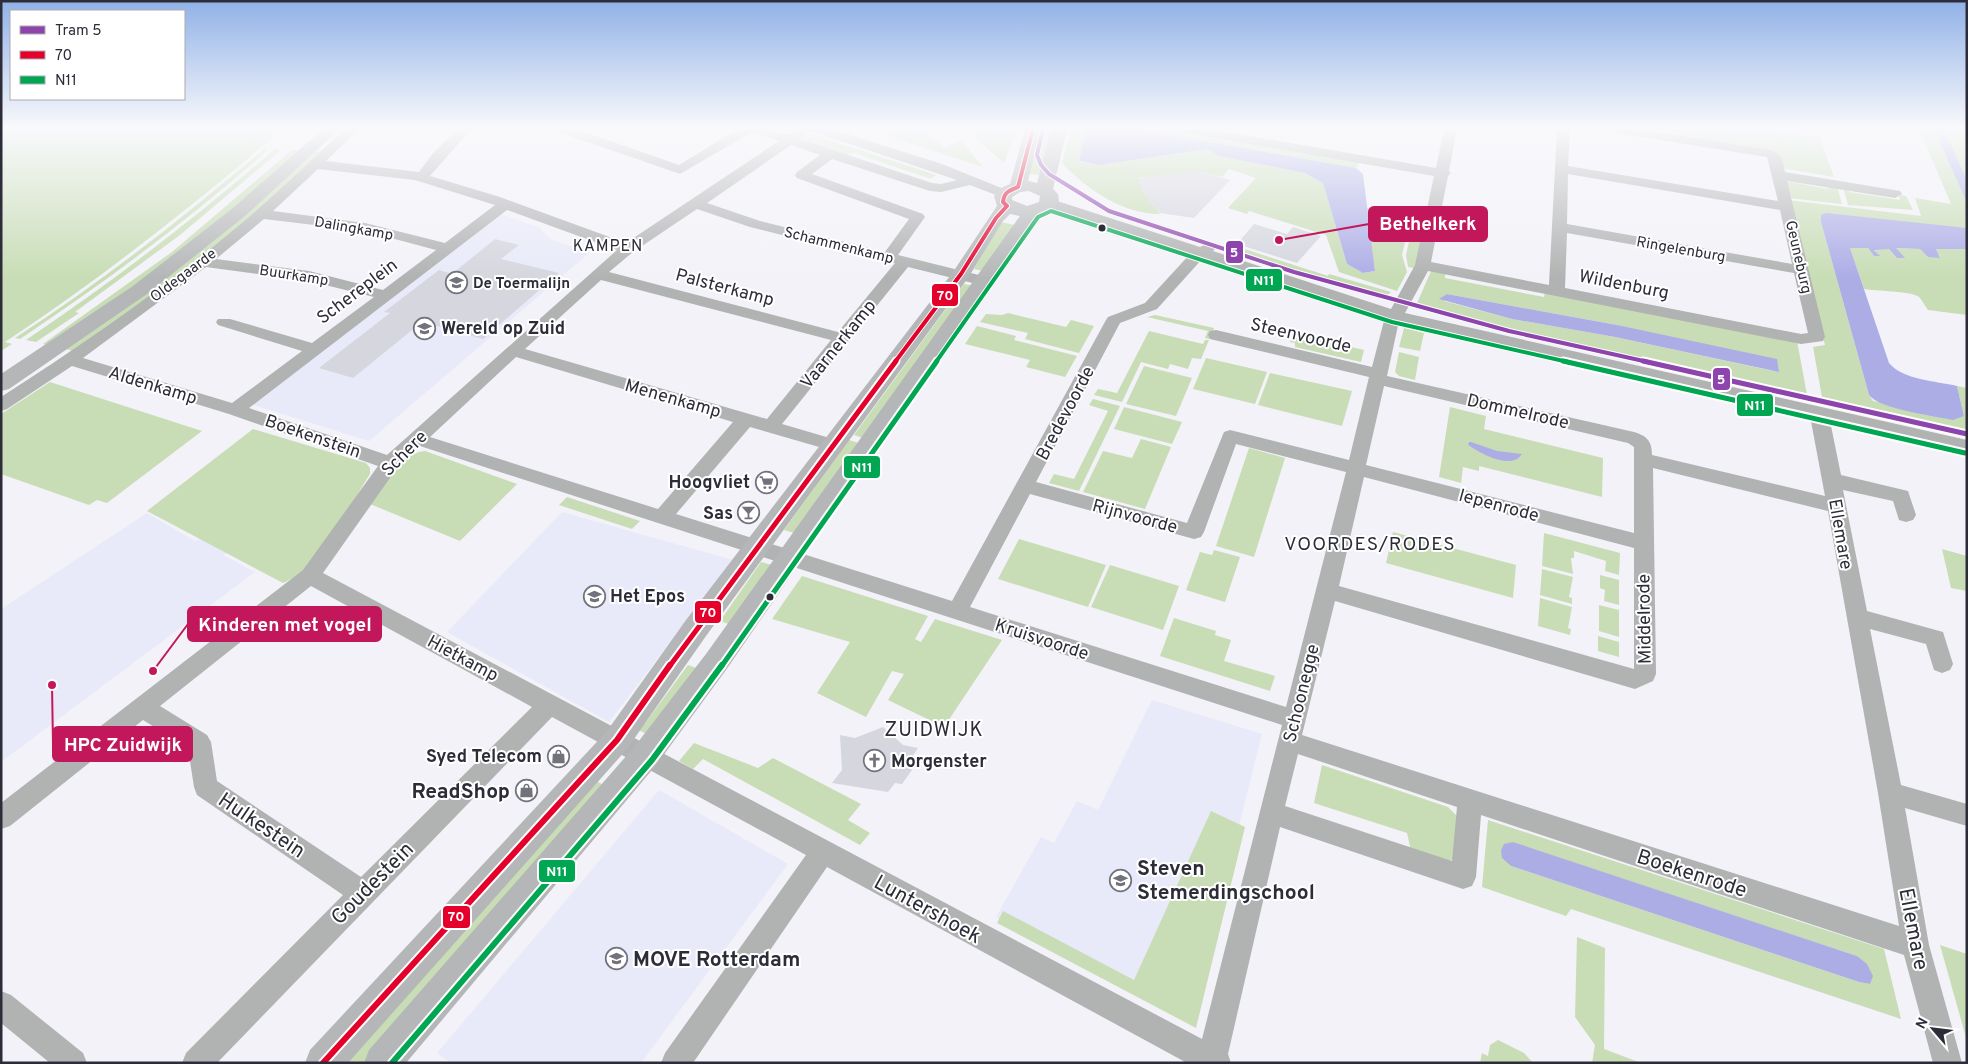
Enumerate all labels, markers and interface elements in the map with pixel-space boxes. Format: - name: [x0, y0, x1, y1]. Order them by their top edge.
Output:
- legend: [10, 10, 185, 100]
- text: Tram 5: [55, 22, 102, 41]
- text: 70: [55, 47, 72, 66]
- text: N11: [55, 72, 77, 91]
- callout: Bethelkerk: [1369, 207, 1487, 241]
- street label: Dalingkamp: [313, 213, 395, 246]
- text: Bethelkerk: [1379, 213, 1477, 237]
- street label: Geuneburg: [1780, 219, 1815, 296]
- unlabelled marker: [1097, 223, 1107, 233]
- street label: Schammenkamp: [782, 224, 895, 269]
- street label: Ringelenburg: [1635, 233, 1727, 268]
- district label: KAMPEN: [573, 237, 643, 257]
- line badge: 5: [1225, 240, 1244, 264]
- street label: Oldegaarde: [147, 245, 221, 307]
- text: 5: [1230, 245, 1238, 262]
- street label: Schereplein: [313, 254, 403, 330]
- street label: Buurkamp: [258, 262, 330, 291]
- street label: Palsterkamp: [673, 264, 777, 313]
- street label: Wildenburg: [1577, 265, 1671, 305]
- line badge: N11: [1245, 268, 1283, 292]
- school or university icon: De Toermalijn: [445, 271, 469, 295]
- text: N11: [1253, 273, 1275, 290]
- place label: De Toermalijn: [473, 275, 570, 294]
- line badge: 70: [931, 283, 959, 307]
- text: 70: [937, 288, 953, 305]
- street label: Vaarnerkamp: [796, 296, 882, 394]
- street label: Steenvoorde: [1248, 314, 1353, 359]
- school or university icon: Wereld op Zuid: [413, 316, 437, 340]
- place label: Wereld op Zuid: [441, 318, 565, 341]
- street label: Aldenkamp: [105, 362, 200, 411]
- street label: Bredevoorde: [1032, 363, 1101, 465]
- line badge: 5: [1712, 367, 1731, 391]
- text: 5: [1717, 372, 1725, 389]
- street label: Menenkamp: [622, 375, 723, 424]
- street label: Dommelrode: [1464, 390, 1571, 435]
- line badge: N11: [1736, 393, 1774, 417]
- text: N11: [1744, 398, 1766, 415]
- street label: Boekenstein: [261, 410, 364, 465]
- street label: Schere: [377, 426, 433, 482]
- line badge: N11: [843, 455, 881, 479]
- text: N11: [851, 460, 873, 477]
- supermarket icon: Hoogvliet: [754, 470, 778, 494]
- place label: Hoogvliet: [669, 472, 750, 495]
- street label: Iepenrode: [1456, 485, 1541, 528]
- street label: Rijnvoorde: [1089, 495, 1180, 540]
- street label: Ellemare: [1822, 497, 1857, 571]
- bar icon: Sas: [737, 501, 761, 525]
- place label: Sas: [703, 503, 733, 526]
- district label: VOORDES/RODES: [1284, 533, 1456, 557]
- street label: Middelrode: [1633, 574, 1658, 664]
- school or university icon: Het Epos: [582, 584, 606, 608]
- place label: Het Epos: [610, 586, 685, 609]
- unlabelled marker: [765, 592, 775, 602]
- line badge: 70: [694, 600, 722, 624]
- text: 70: [700, 605, 716, 622]
- callout: Kinderen met vogel: [188, 607, 381, 641]
- text: Kinderen met vogel: [198, 614, 372, 638]
- street label: Kruisvoorde: [992, 614, 1091, 666]
- street label: Hietkamp: [423, 631, 502, 688]
- street label: Schoonegge: [1279, 642, 1326, 745]
- district label: ZUIDWIJK: [884, 718, 984, 744]
- callout: HPC Zuidwijk: [53, 727, 192, 761]
- text: HPC Zuidwijk: [64, 734, 183, 758]
- shop icon: Syed Telecom: [546, 744, 570, 768]
- place label: Syed Telecom: [426, 746, 542, 769]
- church icon: Morgenster: [863, 749, 887, 773]
- place label: Morgenster: [891, 751, 987, 774]
- place label: ReadShop: [411, 779, 510, 806]
- shop icon: ReadShop: [514, 779, 538, 803]
- street label: Hulkestein: [212, 787, 310, 865]
- street label: Goudestein: [326, 837, 420, 931]
- street label: Boekenrode: [1633, 844, 1750, 905]
- place label: Steven Stemerdingschool: [1137, 856, 1315, 907]
- line badge: N11: [538, 859, 576, 883]
- text: N11: [546, 864, 568, 881]
- school or university icon: Steven Stemerdingschool: [1109, 868, 1133, 892]
- street label: Luntershoek: [869, 870, 986, 951]
- street label: Ellemare: [1891, 886, 1934, 973]
- line badge: 70: [442, 905, 471, 929]
- text: 70: [448, 909, 464, 926]
- school or university icon: MOVE Rotterdam: [605, 947, 629, 971]
- place label: MOVE Rotterdam: [633, 947, 800, 974]
- north arrow: [1908, 1004, 1958, 1054]
- text: N: [1913, 1015, 1933, 1032]

